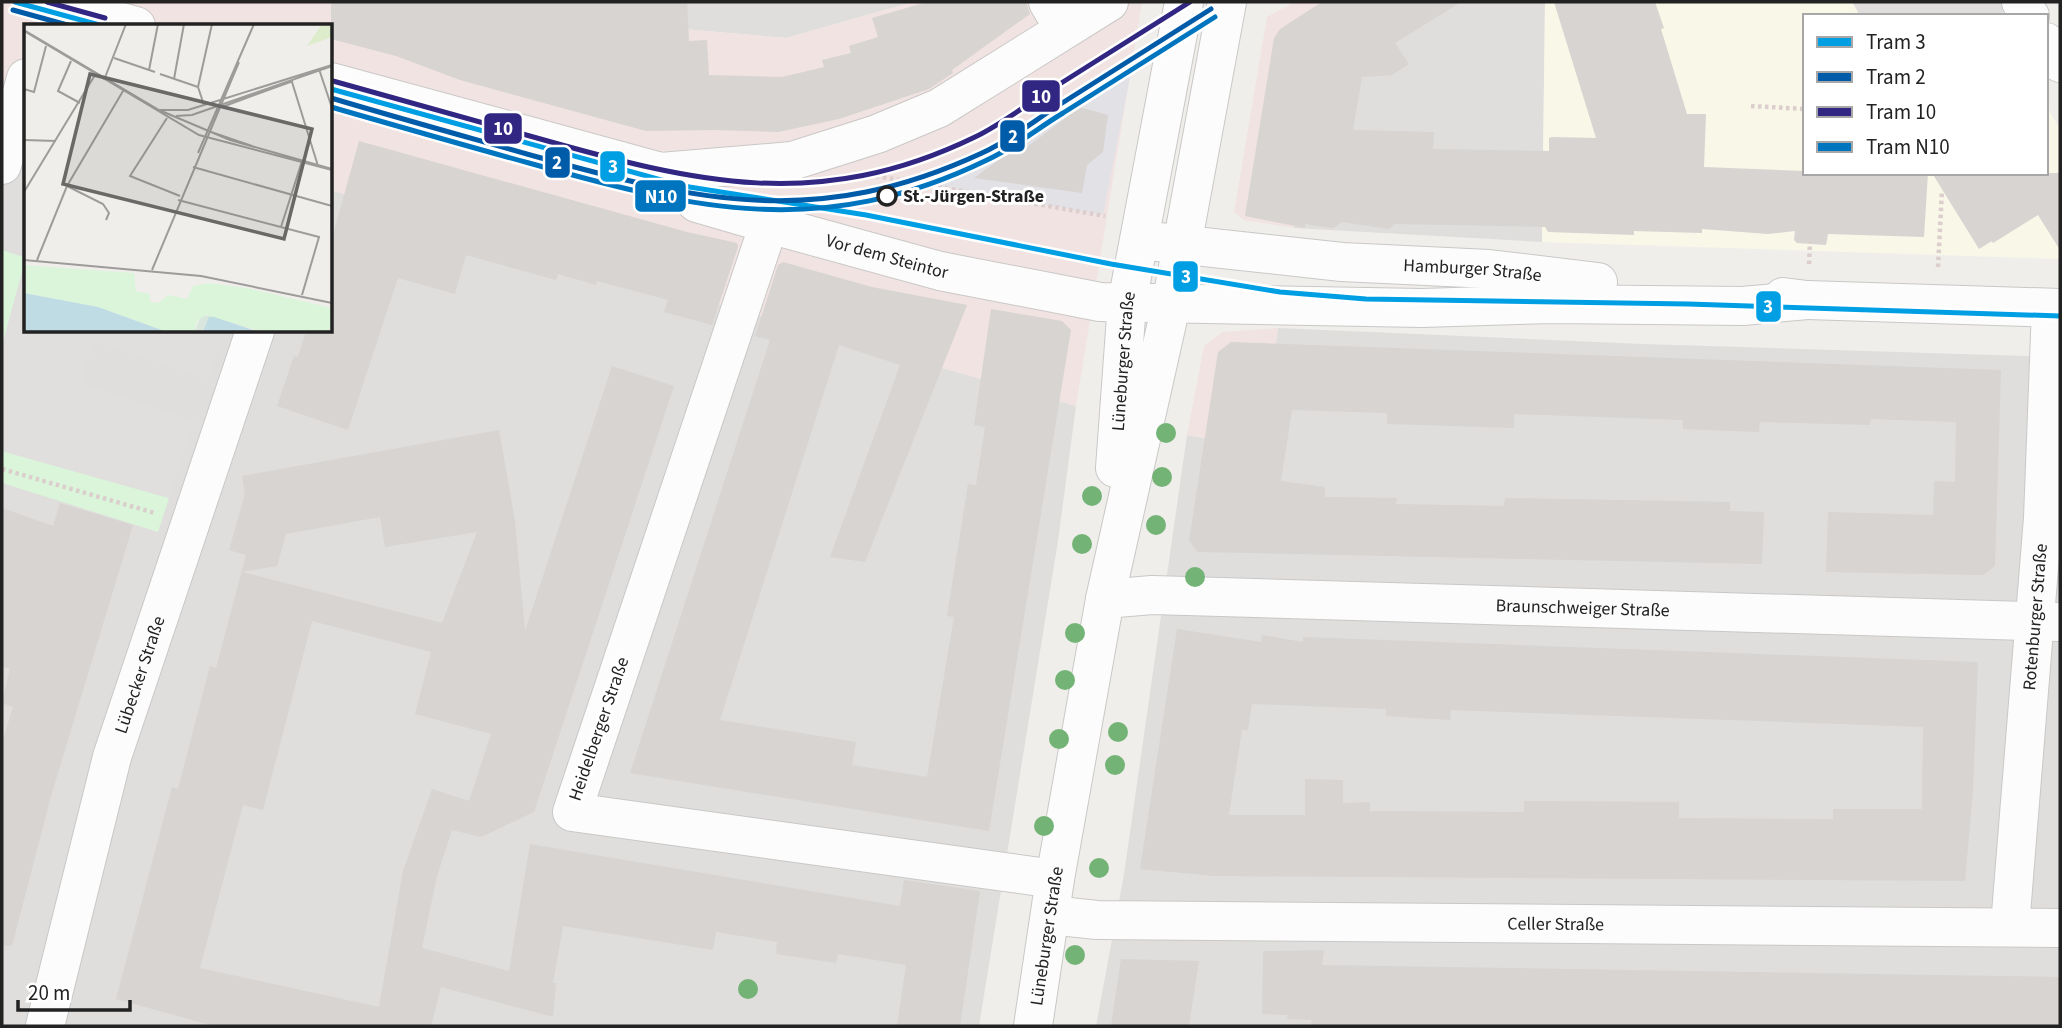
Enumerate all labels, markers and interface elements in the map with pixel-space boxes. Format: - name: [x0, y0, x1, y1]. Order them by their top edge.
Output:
- legend: [1803, 14, 2048, 175]
- inset map: [24, 24, 332, 332]
- text: Tram 3: [1866, 27, 1926, 57]
- text: Tram 2: [1866, 62, 1926, 92]
- line badge: 10: [1021, 79, 1061, 113]
- text: 10: [1031, 84, 1051, 111]
- text: Tram 10: [1866, 97, 1936, 127]
- line badge: 10: [483, 112, 523, 145]
- text: 10: [493, 116, 513, 143]
- line badge: 2: [999, 119, 1026, 153]
- text: 2: [1008, 124, 1018, 151]
- text: Tram N10: [1866, 132, 1950, 162]
- line badge: 2: [544, 146, 571, 179]
- text: 2: [552, 150, 562, 177]
- line badge: 3: [599, 150, 626, 183]
- text: 3: [608, 154, 618, 181]
- line badge: N10: [634, 179, 687, 213]
- text: N10: [645, 184, 677, 211]
- place label: St.-Jürgen-Straße: [903, 184, 1044, 209]
- marker: St.-Jürgen-Straße: [877, 186, 897, 206]
- street label: Vor dem Steintor: [823, 228, 951, 285]
- street label: Hamburger Straße: [1403, 252, 1543, 288]
- line badge: 3: [1172, 260, 1199, 293]
- text: 3: [1181, 264, 1191, 291]
- street label: Lüneburger Straße: [1105, 289, 1141, 432]
- line badge: 3: [1755, 290, 1782, 323]
- text: 3: [1763, 294, 1773, 321]
- street label: Rotenburger Straße: [2017, 543, 2053, 691]
- street label: Braunschweiger Straße: [1495, 593, 1670, 623]
- street label: Lübecker Straße: [108, 613, 171, 737]
- street label: Heidelberger Straße: [563, 654, 635, 804]
- street label: Lüneburger Straße: [1024, 865, 1070, 1007]
- street label: Celler Straße: [1507, 911, 1604, 937]
- scale bar: [18, 968, 130, 1012]
- text: 20 m: [28, 978, 70, 1008]

